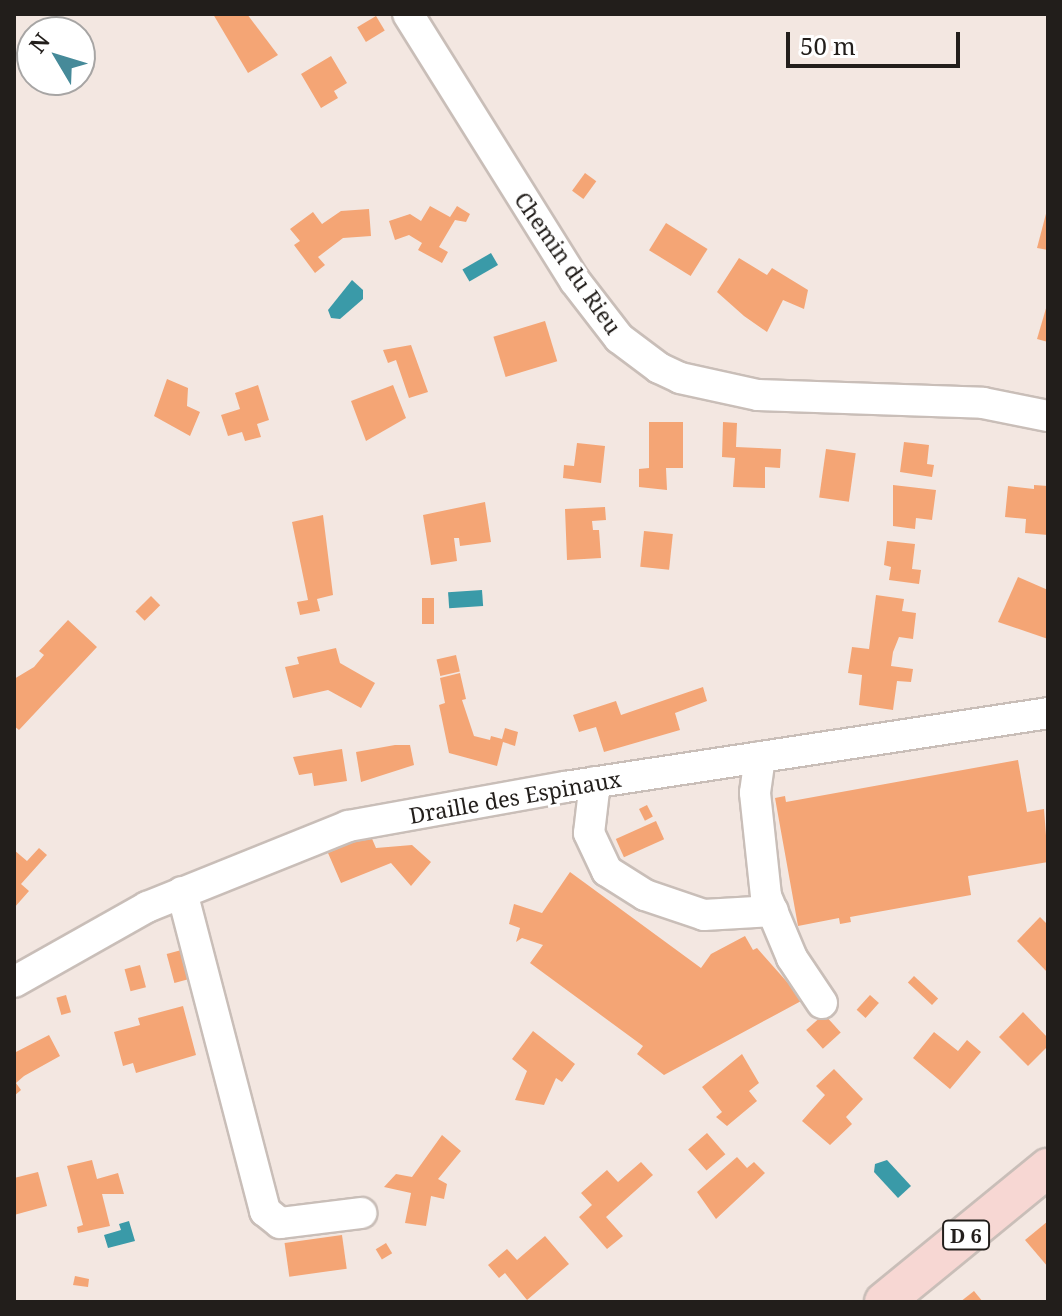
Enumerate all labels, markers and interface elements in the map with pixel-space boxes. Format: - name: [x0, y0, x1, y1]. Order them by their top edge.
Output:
- north arrow: [16, 16, 96, 96]
- scale bar: [790, 16, 964, 66]
- text: N: [22, 26, 56, 59]
- text: 50 m: [800, 29, 856, 62]
- street label: Chemin du Rieu: [509, 187, 627, 339]
- street label: Draille des Espinaux: [407, 765, 623, 829]
- road number: D 6: [942, 1219, 990, 1251]

